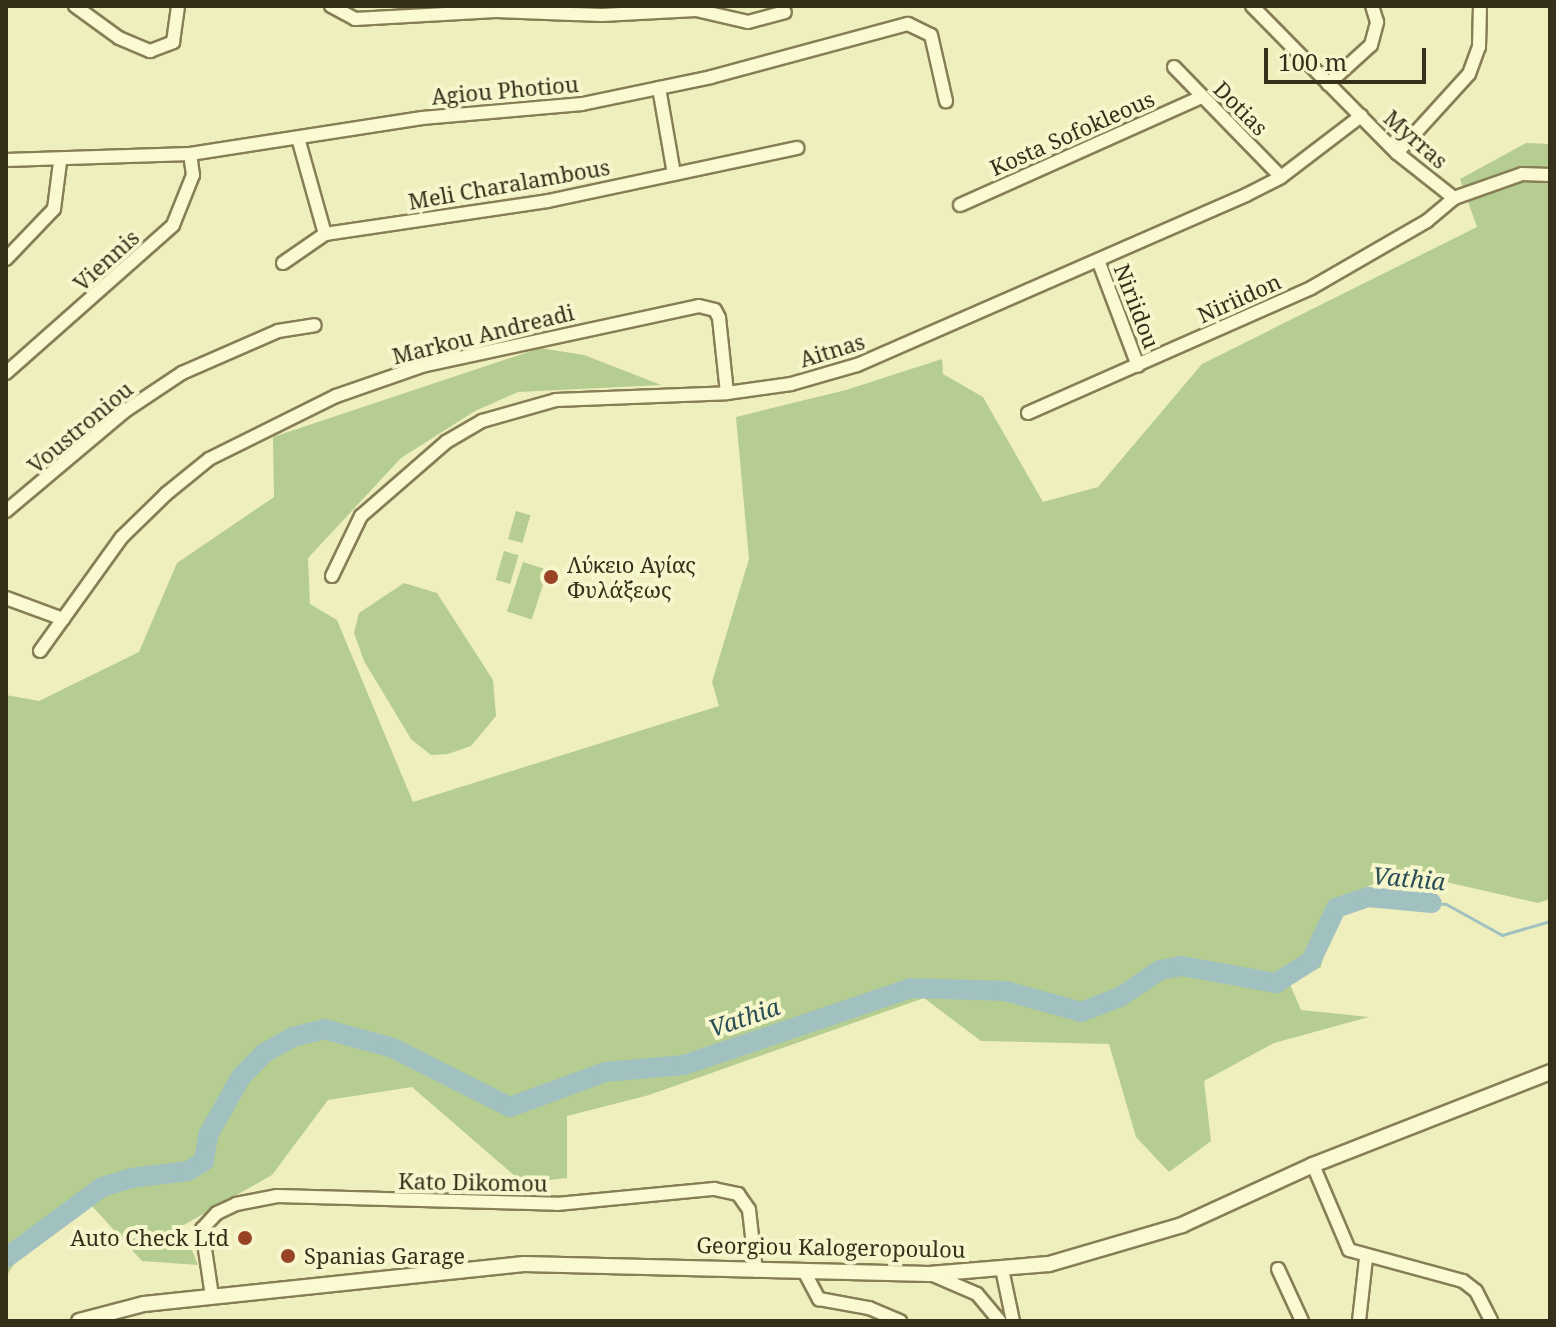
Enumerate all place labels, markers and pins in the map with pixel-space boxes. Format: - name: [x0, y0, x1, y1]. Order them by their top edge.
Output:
- place label: Λύκειο Αγίας Φυλάξεως: [567, 551, 696, 602]
- marker: Λύκειο Αγίας Φυλάξεως: [542, 568, 560, 586]
- place label: Auto Check Ltd: [70, 1225, 229, 1251]
- marker: Auto Check Ltd: [236, 1229, 254, 1247]
- place label: Spanias Garage: [304, 1243, 465, 1269]
- marker: Spanias Garage: [279, 1247, 297, 1265]

